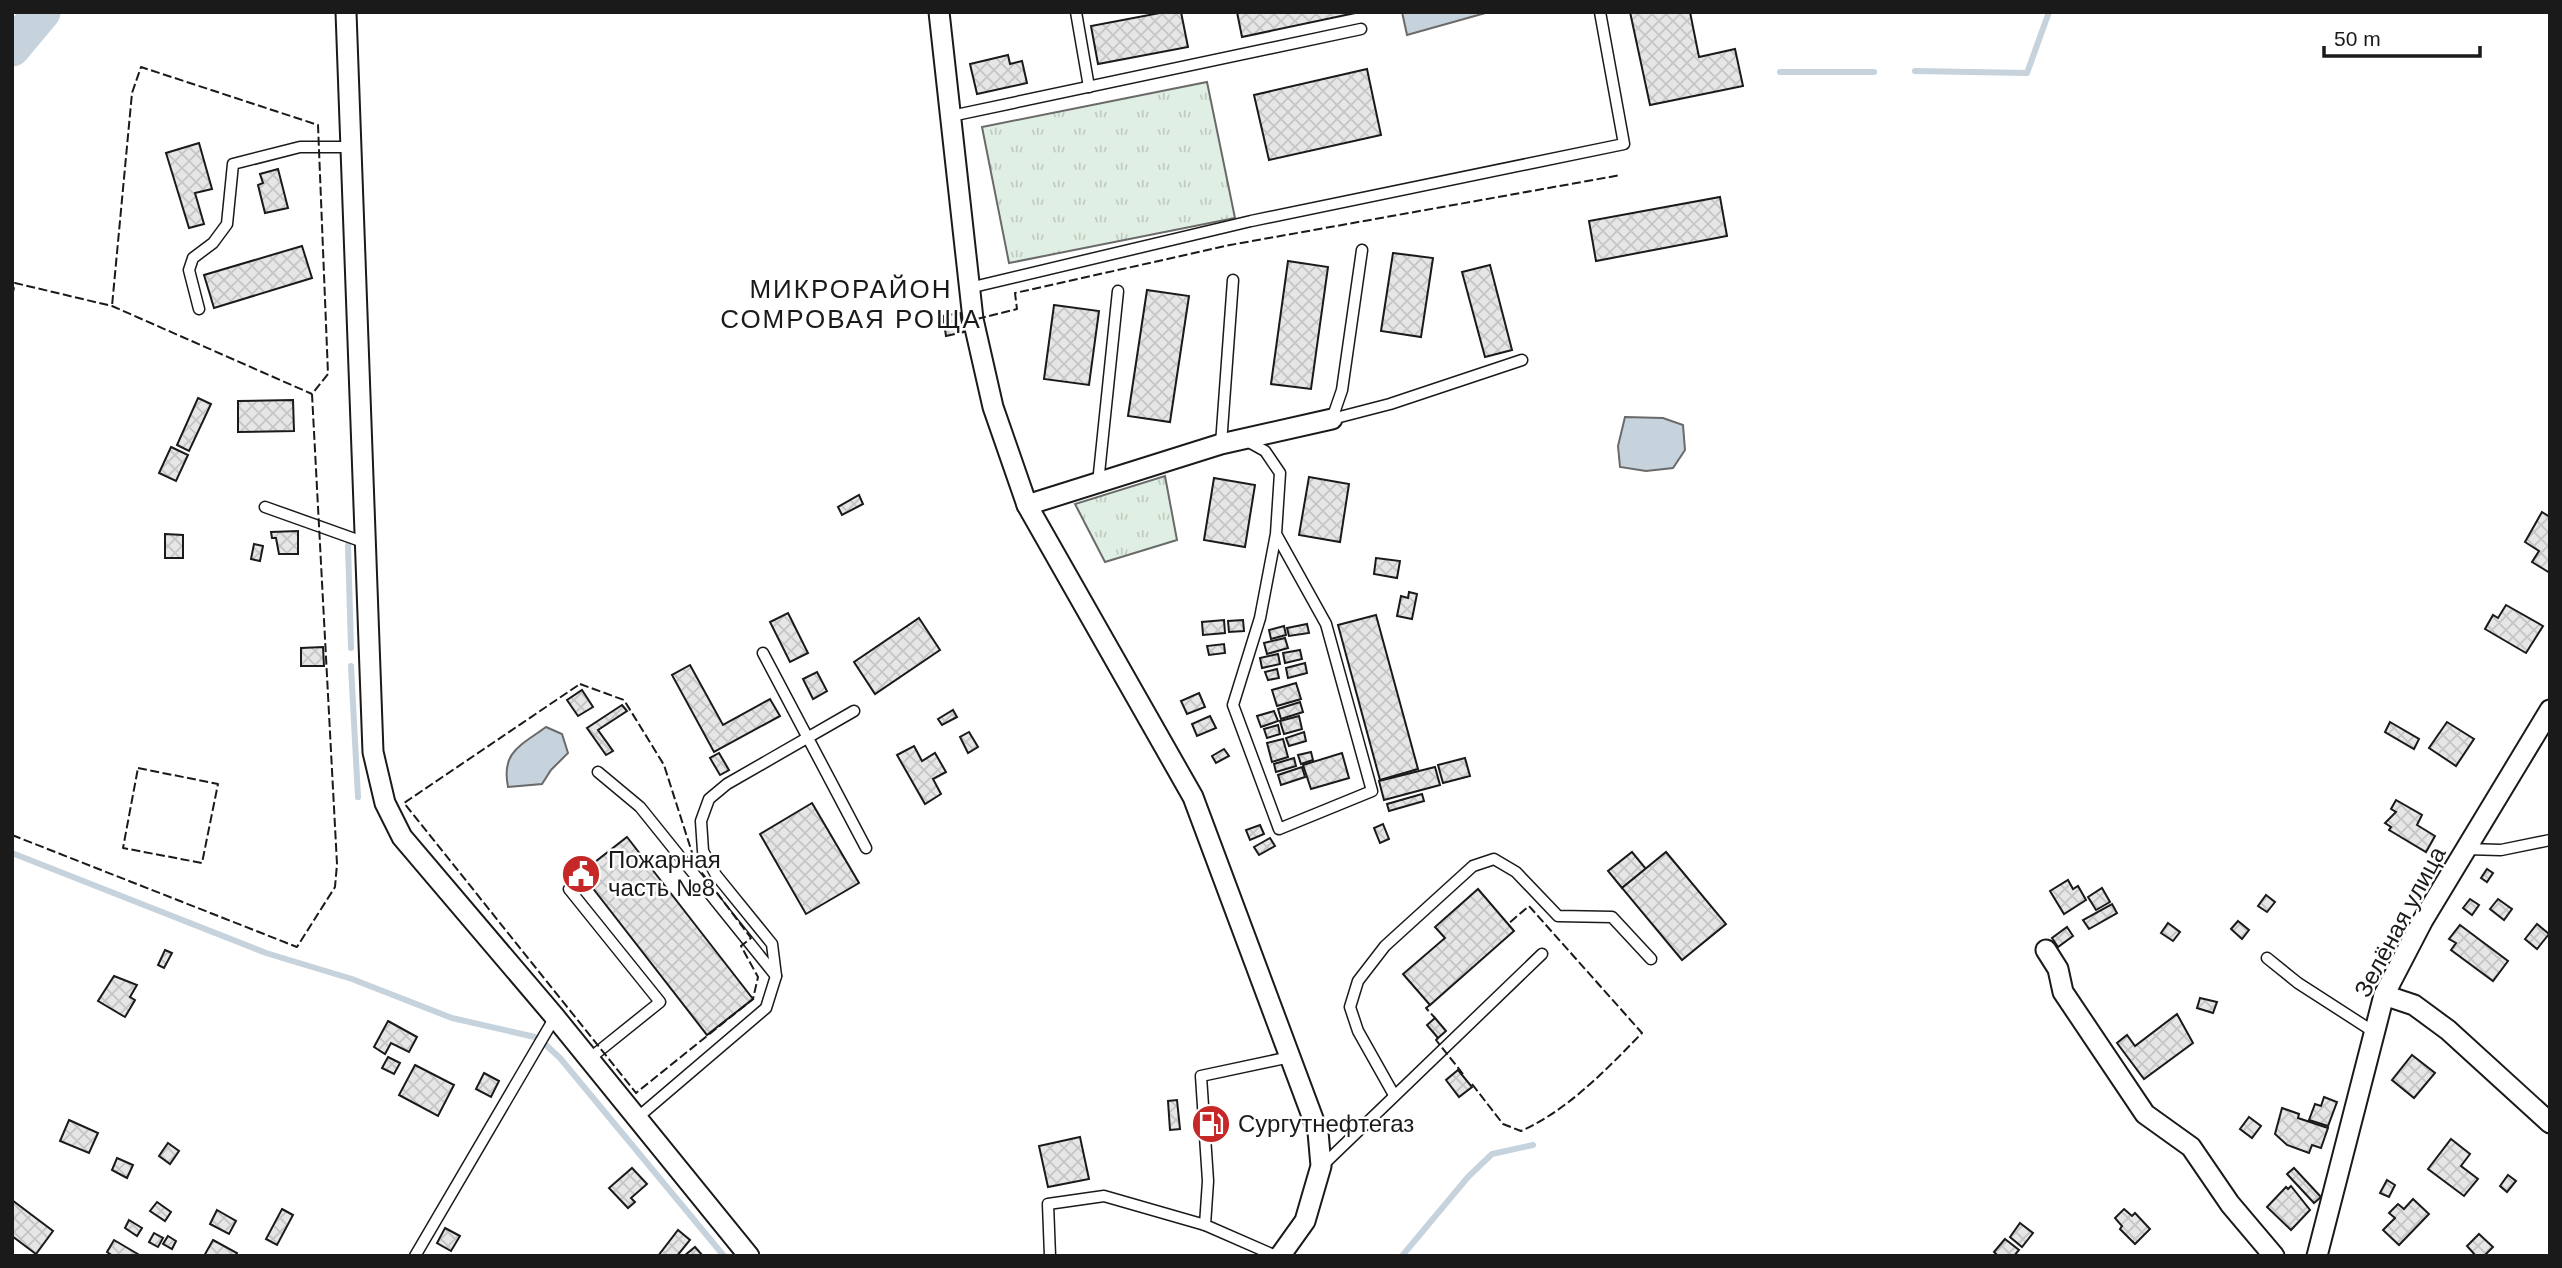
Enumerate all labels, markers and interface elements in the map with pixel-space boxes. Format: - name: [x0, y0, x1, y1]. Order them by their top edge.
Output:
- scale bar: [2324, 14, 2480, 58]
- text: 50 m: [2334, 27, 2381, 50]
- district label: МИКРОРАЙОН СОМРОВАЯ РОЩА: [720, 274, 982, 334]
- street label: Зелёная улица: [2349, 841, 2451, 1002]
- place label: Пожарная часть №8: [608, 846, 721, 901]
- public building icon: Пожарная часть №8: [560, 853, 602, 895]
- fuel station icon: Сургутнефтегаз: [1190, 1103, 1232, 1145]
- place label: Сургутнефтегаз: [1238, 1110, 1414, 1137]

